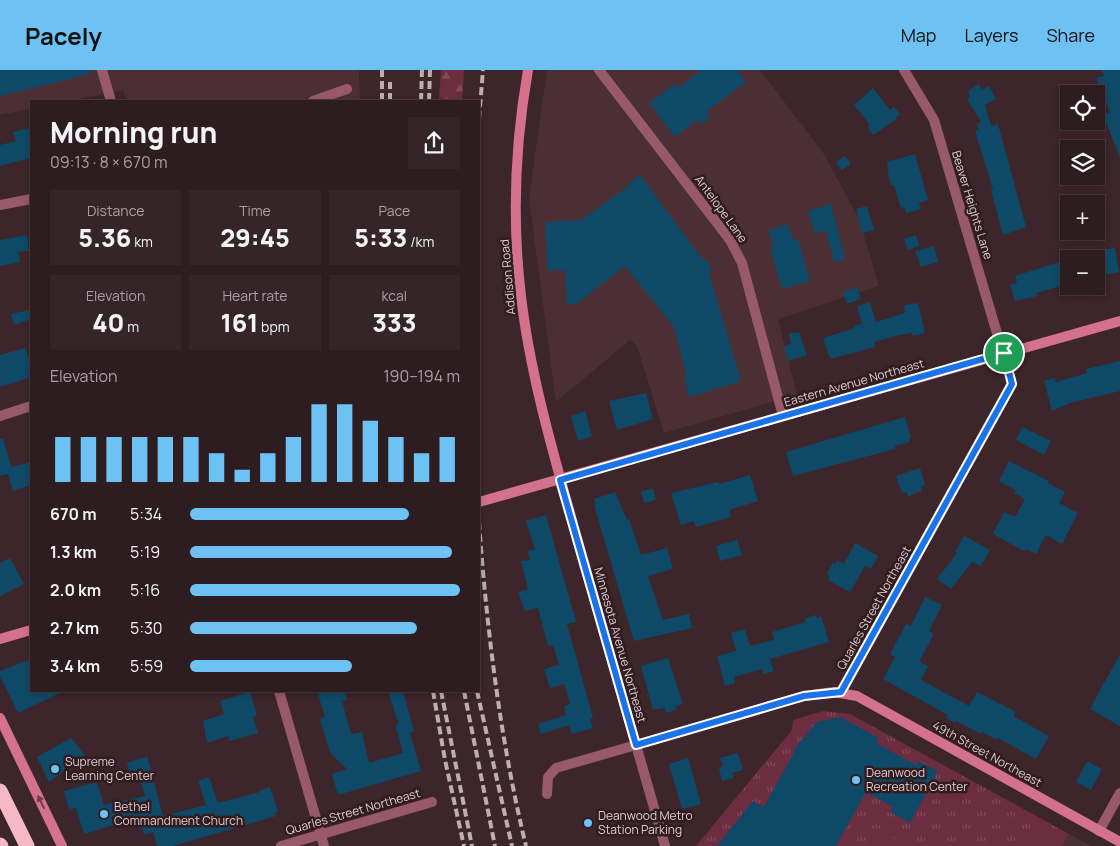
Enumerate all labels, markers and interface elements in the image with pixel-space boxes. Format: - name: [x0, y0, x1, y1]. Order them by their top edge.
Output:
- text: Pacely: [25, 19, 102, 52]
- text: Map: [901, 23, 936, 47]
- text: Layers: [964, 23, 1018, 47]
- text: Share: [1046, 23, 1095, 47]
- map controls: [1060, 85, 1105, 295]
- button: locate: [1060, 85, 1105, 130]
- text: Morning run: [50, 113, 217, 151]
- button: share: [408, 117, 460, 169]
- button: layers: [1060, 140, 1105, 185]
- street label: Beaver Heights Lane: [948, 148, 997, 261]
- text: 09:13 · 8 × 670 m: [50, 151, 168, 173]
- street label: Antelope Lane: [691, 172, 752, 246]
- button: +: [1060, 195, 1105, 240]
- text: Distance: [87, 201, 144, 220]
- text: Time: [239, 201, 271, 220]
- text: Pace: [379, 201, 410, 220]
- text: 5.36: [78, 220, 131, 255]
- text: 29:45: [220, 220, 290, 255]
- text: 5:33: [354, 220, 407, 255]
- text: km: [131, 232, 153, 251]
- text: /km: [407, 232, 434, 251]
- street label: Addison Road: [496, 238, 519, 316]
- button: −: [1060, 250, 1105, 295]
- text: Elevation: [86, 286, 145, 305]
- text: Heart rate: [223, 286, 287, 305]
- text: kcal: [382, 286, 407, 305]
- text: 40: [92, 305, 124, 340]
- text: 161: [220, 305, 258, 340]
- text: 333: [372, 305, 416, 340]
- text: m: [124, 317, 139, 336]
- text: bpm: [258, 317, 290, 336]
- pin: [983, 332, 1025, 374]
- icon: arrive: [990, 339, 1018, 367]
- street label: Eastern Avenue Northeast: [782, 354, 926, 411]
- text: Elevation: [50, 365, 118, 387]
- text: 190–194 m: [383, 365, 460, 387]
- text: 670 m: [50, 503, 97, 525]
- text: 5:34: [130, 503, 162, 525]
- text: 1.3 km: [50, 541, 97, 563]
- text: 5:19: [130, 541, 160, 563]
- street label: Quarles Street Northeast: [832, 543, 915, 673]
- street label: Minnesota Avenue Northeast: [590, 565, 651, 725]
- text: 2.0 km: [50, 579, 101, 601]
- text: 5:16: [130, 579, 160, 601]
- text: 2.7 km: [50, 617, 99, 639]
- text: 5:30: [130, 617, 163, 639]
- text: 3.4 km: [50, 655, 100, 677]
- text: 5:59: [130, 655, 163, 677]
- street label: 49th Street Northeast: [929, 716, 1045, 791]
- place label: Supreme Learning Center: [65, 753, 155, 784]
- marker: Supreme Learning Center: [49, 763, 61, 775]
- place label: Deanwood Recreation Center: [866, 764, 968, 795]
- marker: Deanwood Recreation Center: [850, 774, 862, 786]
- street label: Quarles Street Northeast: [284, 784, 422, 839]
- one-way arrow: [37, 795, 45, 809]
- place label: Bethel Commandment Church: [114, 798, 243, 829]
- place label: Deanwood Metro Station Parking: [598, 807, 693, 838]
- marker: Bethel Commandment Church: [98, 808, 110, 820]
- marker: Deanwood Metro Station Parking: [582, 817, 594, 829]

